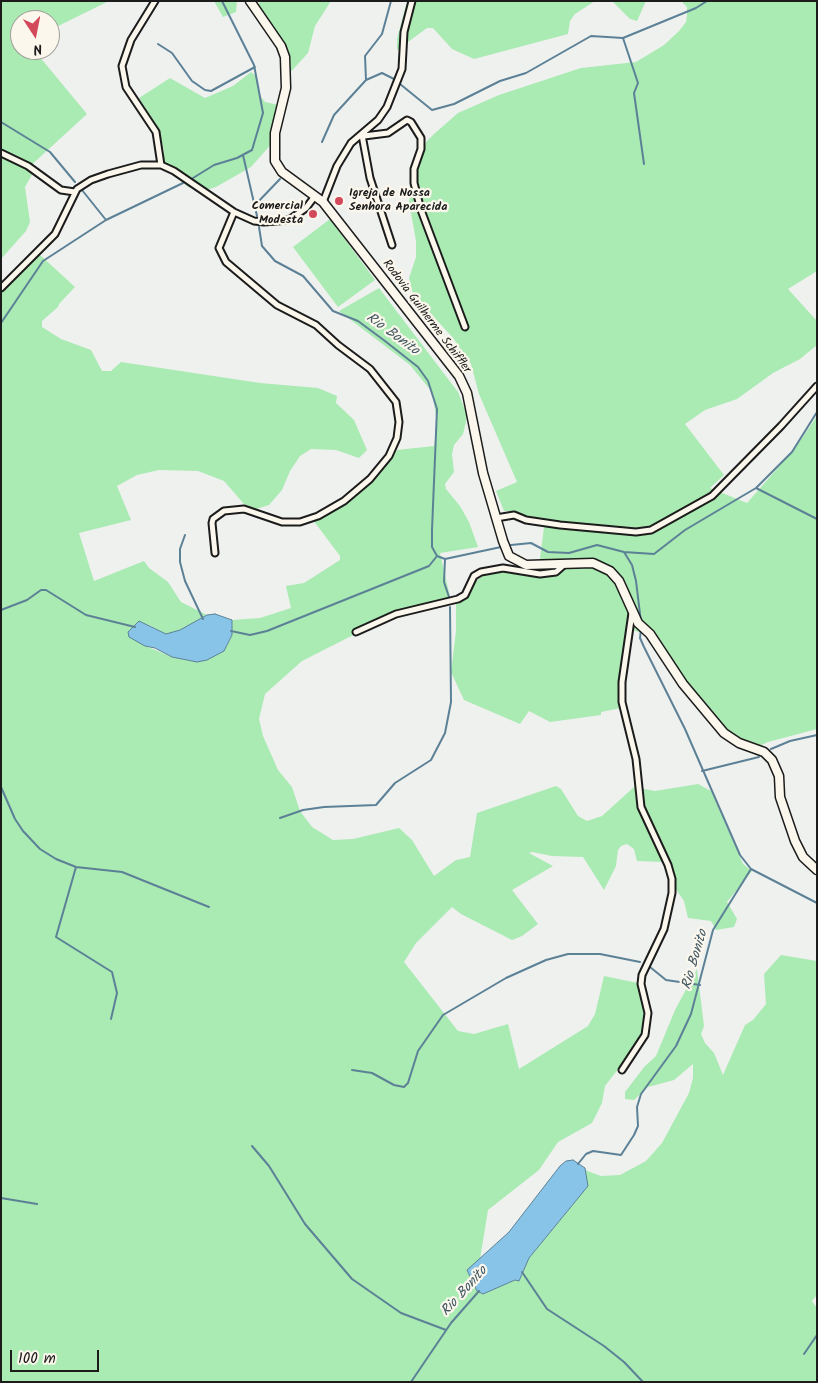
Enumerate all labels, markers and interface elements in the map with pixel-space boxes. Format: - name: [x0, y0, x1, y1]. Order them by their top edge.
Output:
- north arrow: [10, 10, 60, 60]
- text: N: [31, 37, 44, 60]
- place label: Igreja de Nossa Senhora Aparecida: [349, 187, 447, 215]
- marker: Igreja de Nossa Senhora Aparecida: [333, 195, 345, 207]
- place label: Comercial Modesta: [252, 200, 303, 228]
- marker: Comercial Modesta: [307, 208, 319, 220]
- street label: Rodovia Guilherme Schiffler: [379, 258, 473, 376]
- water label: Rio Bonito: [362, 310, 422, 360]
- water label: Rio Bonito: [679, 928, 713, 992]
- water label: Rio Bonito: [438, 1264, 492, 1320]
- scale bar: [12, 1340, 101, 1372]
- text: 100 m: [18, 1347, 56, 1371]

